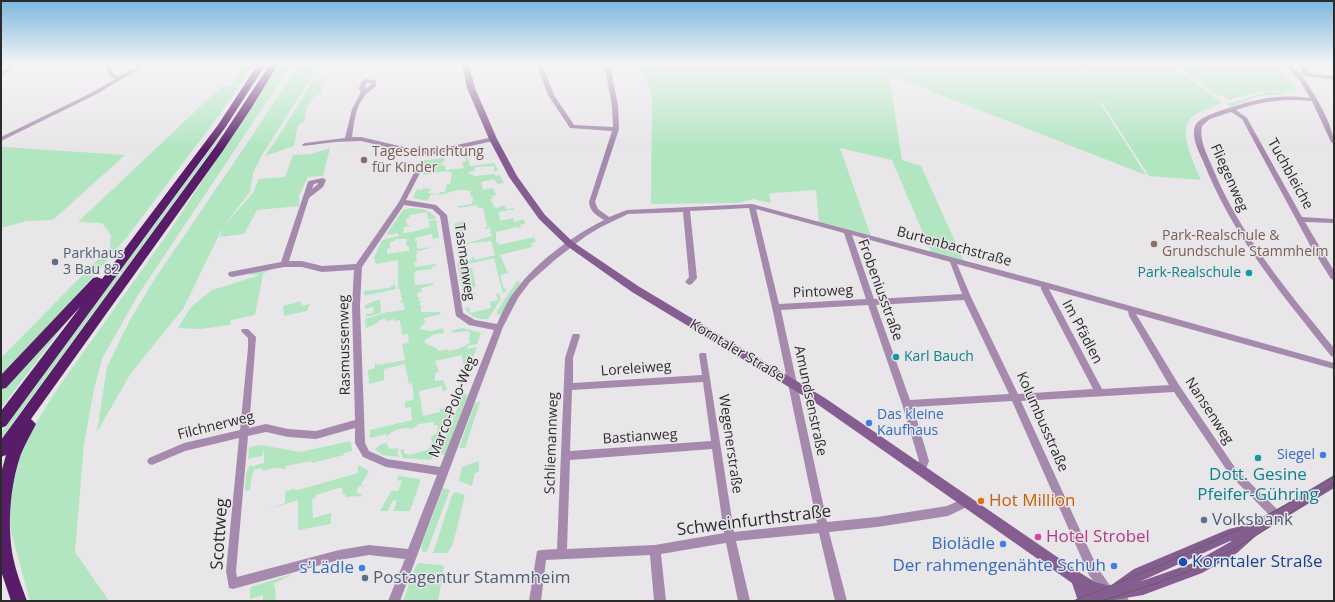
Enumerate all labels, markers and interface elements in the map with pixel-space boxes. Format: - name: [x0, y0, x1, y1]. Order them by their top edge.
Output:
- street label: Tuchbleiche: [1264, 136, 1316, 212]
- street label: Fliegenweg: [1207, 141, 1251, 215]
- place label: Tageseinrichtung für Kinder: [372, 144, 484, 176]
- marker: Tageseinrichtung für Kinder: [359, 155, 369, 165]
- street label: Tasmanweg: [450, 222, 478, 302]
- street label: Burtenbachstraße: [895, 224, 1013, 270]
- place label: Park-Realschule & Grundschule Stammheim: [1162, 228, 1329, 260]
- street label: Frobeniusstraße: [854, 237, 906, 343]
- marker: Park-Realschule & Grundschule Stammheim: [1149, 239, 1159, 249]
- place label: Parkhaus 3 Bau 82: [63, 246, 124, 278]
- marker: Parkhaus 3 Bau 82: [50, 257, 60, 267]
- place label: Park-Realschule: [1137, 265, 1241, 281]
- marker: Park-Realschule: [1244, 268, 1254, 278]
- street label: Pintoweg: [792, 282, 854, 302]
- street label: Rasmussenweg: [336, 294, 354, 396]
- street label: Im Pfädlen: [1058, 297, 1106, 367]
- street label: Korntaler Straße: [687, 316, 787, 386]
- street label: Amundsenstraße: [790, 344, 830, 458]
- place label: Karl Bauch: [904, 349, 974, 365]
- marker: Karl Bauch: [891, 352, 901, 362]
- street label: Marco-Polo-Weg: [426, 354, 480, 460]
- street label: Loreleiweg: [600, 358, 672, 380]
- street label: Kolumbusstraße: [1012, 369, 1072, 475]
- street label: Nansenweg: [1181, 374, 1237, 448]
- street label: Schliemannweg: [542, 392, 562, 494]
- street label: Wegenerstraße: [715, 393, 745, 495]
- place label: Das kleine Kaufhaus: [877, 407, 944, 440]
- street label: Filchnerweg: [176, 408, 256, 444]
- marker: Das kleine Kaufhaus: [864, 418, 874, 428]
- street label: Bastianweg: [602, 426, 678, 448]
- place label: Siegel: [1277, 447, 1315, 463]
- marker: Siegel: [1318, 450, 1328, 460]
- marker: Dott. Gesine Pfeifer-Gühring: [1253, 453, 1263, 463]
- place label: Dott. Gesine Pfeifer-Gühring: [1197, 465, 1319, 505]
- place label: Hot Million: [989, 491, 1075, 511]
- marker: Hot Million: [976, 496, 986, 506]
- street label: Scottweg: [207, 497, 233, 571]
- street label: Schweinfurthstraße: [676, 501, 832, 541]
- place label: Volksbank: [1212, 510, 1293, 530]
- marker: Volksbank: [1199, 515, 1209, 525]
- place label: Hotel Strobel: [1046, 527, 1150, 547]
- marker: Hotel Strobel: [1033, 532, 1043, 542]
- place label: Biolädle: [932, 534, 995, 554]
- marker: Biolädle: [998, 539, 1008, 549]
- place label: Korntaler Straße: [1192, 552, 1323, 572]
- place label: Der rahmengenähte Schuh: [892, 556, 1106, 576]
- marker: Korntaler Straße: [1177, 556, 1189, 568]
- place label: s'Lädle: [300, 558, 354, 578]
- marker: Der rahmengenähte Schuh: [1109, 561, 1119, 571]
- marker: s'Lädle: [357, 563, 367, 573]
- place label: Postagentur Stammheim: [373, 568, 570, 588]
- marker: Postagentur Stammheim: [360, 573, 370, 583]

